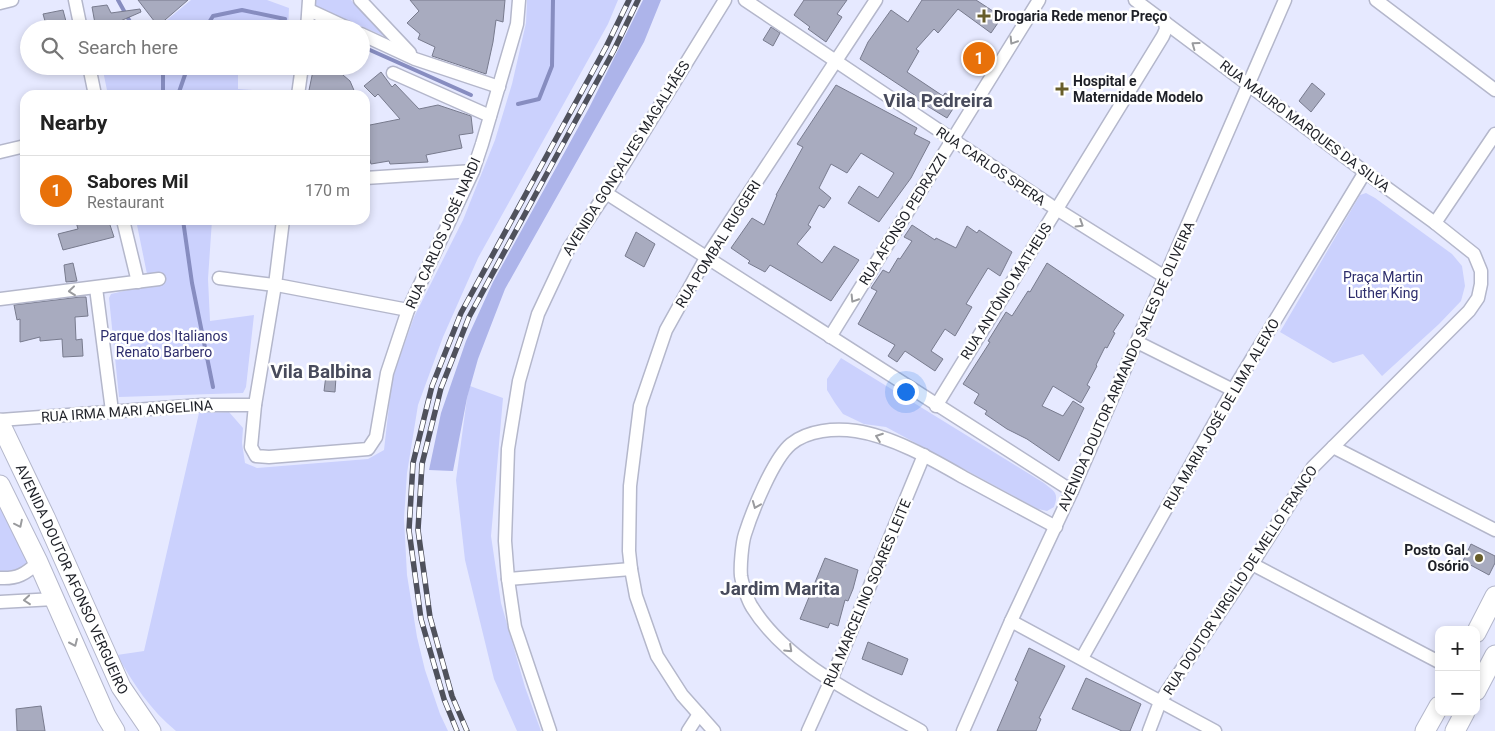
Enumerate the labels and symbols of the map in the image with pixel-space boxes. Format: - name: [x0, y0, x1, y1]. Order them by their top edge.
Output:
- place label: Drogaria Rede menor Preço: [994, 8, 1168, 24]
- marker: Drogaria Rede menor Preço: [978, 10, 990, 22]
- one-way arrow: [1010, 36, 1019, 45]
- pin: 1: [963, 39, 995, 77]
- one-way arrow: [1192, 42, 1201, 50]
- street label: AVENIDA GONÇALVES MAGALHÃES: [558, 57, 693, 258]
- street label: RUA MAURO MARQUES DA SILVA: [1217, 57, 1393, 195]
- place label: Hospital e Maternidade Modelo: [1073, 73, 1203, 105]
- marker: Hospital e Maternidade Modelo: [1055, 82, 1069, 96]
- district label: Vila Pedreira: [883, 89, 993, 112]
- street label: RUA CARLOS SPERA: [933, 123, 1049, 209]
- street label: RUA AFONSO PEDRAZZI: [856, 150, 950, 288]
- street label: RUA CARLOS JOSÉ NARDI: [402, 155, 484, 311]
- street label: RUA POMBAL RUGGERI: [672, 177, 764, 311]
- one-way arrow: [1075, 218, 1084, 228]
- street label: RUA ANTÔNIO MATHEUS: [956, 219, 1055, 362]
- street label: AVENIDA DOUTOR ARMANDO SALES DE OLIVEIRA: [1055, 219, 1197, 513]
- park label: Praça Martin Luther King: [1343, 269, 1423, 301]
- one-way arrow: [68, 285, 76, 296]
- one-way arrow: [850, 293, 860, 302]
- street label: RUA MARIA JOSÉ DE LIMA ALEIXO: [1159, 315, 1282, 512]
- park label: Parque dos Italianos Renato Barbero: [100, 328, 228, 360]
- district label: Vila Balbina: [270, 360, 372, 383]
- your location: [893, 379, 919, 405]
- street label: RUA IRMA MARI ANGELINA: [41, 397, 213, 425]
- one-way arrow: [875, 433, 884, 443]
- street label: AVENIDA DOUTOR AFONSO VERGUEIRO: [13, 462, 132, 697]
- street label: RUA DOUTOR VIRGILIO DE MELLO FRANCO: [1160, 462, 1320, 698]
- street label: RUA MARCELINO SOARES LEITE: [820, 497, 914, 689]
- one-way arrow: [752, 500, 763, 509]
- one-way arrow: [13, 519, 23, 528]
- place label: Posto Gal. Osório: [1404, 542, 1469, 574]
- marker: Posto Gal. Osório: [1473, 552, 1485, 564]
- district label: Jardim Marita: [720, 577, 840, 600]
- one-way arrow: [23, 594, 31, 605]
- one-way arrow: [67, 638, 78, 647]
- one-way arrow: [784, 643, 793, 652]

